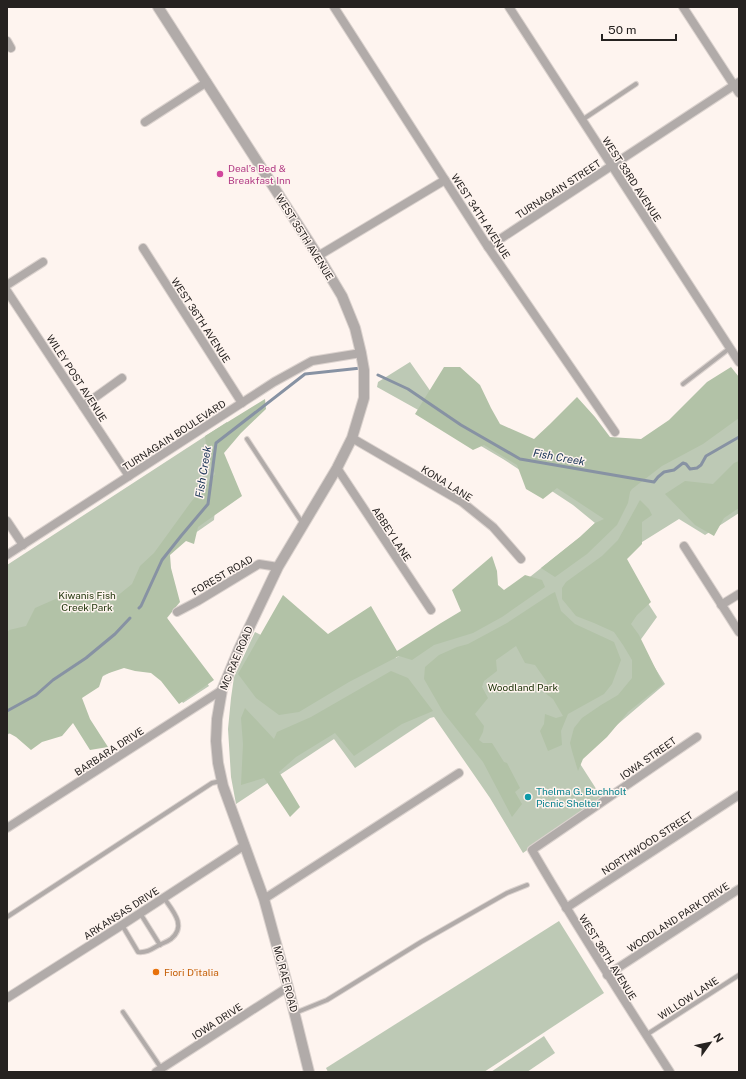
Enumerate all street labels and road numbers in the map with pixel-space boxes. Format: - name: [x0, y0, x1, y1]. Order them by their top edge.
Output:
- street label: WEST 33RD AVENUE: [600, 134, 664, 224]
- street label: TURNAGAIN STREET: [513, 157, 603, 221]
- street label: WEST 34TH AVENUE: [449, 171, 513, 261]
- street label: WEST 35TH AVENUE: [274, 192, 336, 282]
- street label: WEST 36TH AVENUE: [169, 275, 233, 365]
- street label: WILEY POST AVENUE: [44, 332, 110, 424]
- street label: TURNAGAIN BOULEVARD: [120, 397, 228, 473]
- street label: KONA LANE: [419, 463, 475, 503]
- street label: ABBEY LANE: [370, 505, 414, 563]
- street label: FOREST ROAD: [189, 553, 255, 597]
- street label: MC RAE ROAD: [217, 624, 255, 692]
- street label: BARBARA DRIVE: [72, 724, 146, 778]
- street label: IOWA STREET: [618, 734, 678, 782]
- street label: NORTHWOOD STREET: [599, 809, 695, 877]
- street label: WOODLAND PARK DRIVE: [625, 879, 731, 955]
- street label: ARKANSAS DRIVE: [81, 884, 161, 942]
- street label: WEST 36TH AVENUE: [577, 912, 639, 1002]
- street label: MC RAE ROAD: [271, 944, 301, 1014]
- street label: WILLOW LANE: [656, 974, 720, 1022]
- street label: IOWA DRIVE: [190, 1000, 244, 1042]

